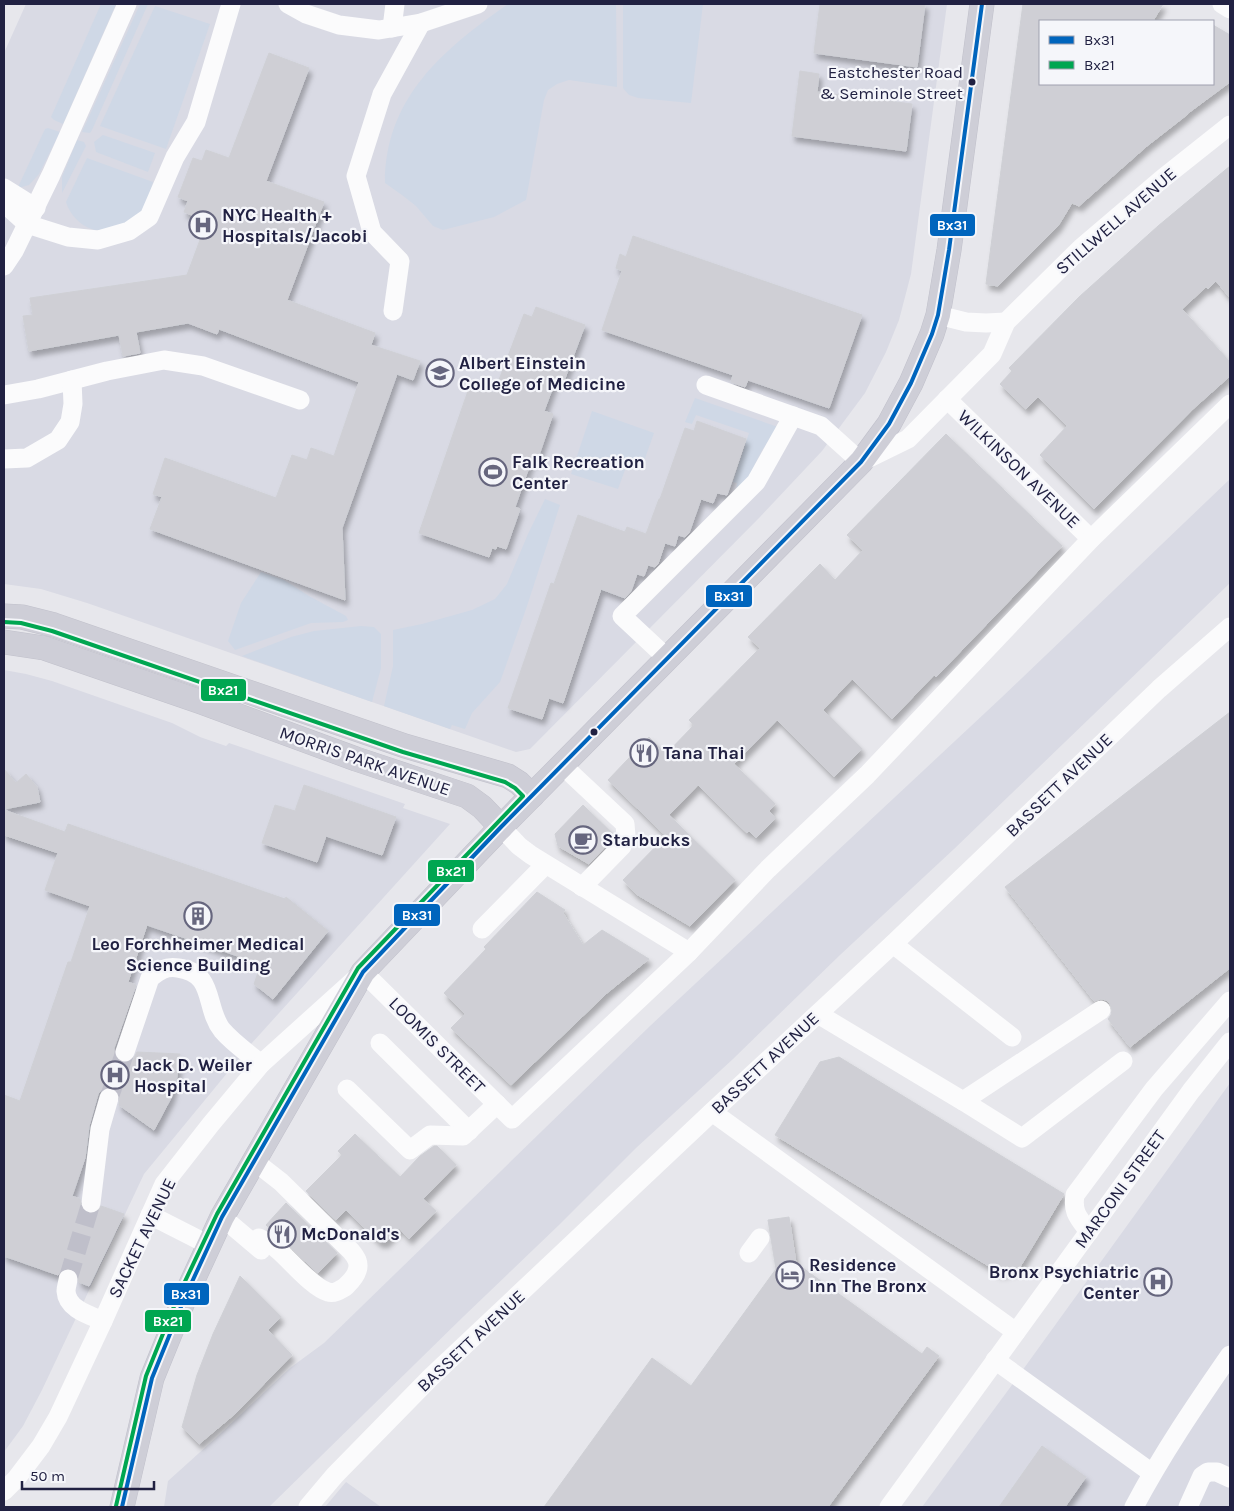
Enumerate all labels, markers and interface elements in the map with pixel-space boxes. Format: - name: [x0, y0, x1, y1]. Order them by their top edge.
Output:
- legend: [1039, 20, 1214, 85]
- text: Bx31: [1084, 31, 1115, 49]
- text: Bx21: [1084, 56, 1115, 74]
- place label: Eastchester Road & Seminole Street: [820, 62, 963, 103]
- marker: Eastchester Road & Seminole Street: [967, 77, 977, 87]
- street label: STILLWELL AVENUE: [1051, 163, 1181, 279]
- place label: NYC Health + Hospitals/Jacobi: [222, 204, 368, 247]
- hospital icon: NYC Health + Hospitals/Jacobi: [188, 210, 218, 240]
- line badge: Bx31: [929, 213, 976, 237]
- text: Bx31: [937, 217, 967, 234]
- place label: Albert Einstein College of Medicine: [459, 352, 625, 395]
- school or university icon: Albert Einstein College of Medicine: [425, 358, 455, 388]
- street label: WILKINSON AVENUE: [953, 405, 1085, 533]
- place label: Falk Recreation Center: [512, 451, 645, 494]
- sports icon: Falk Recreation Center: [478, 457, 508, 487]
- line badge: Bx31: [705, 584, 753, 608]
- text: Bx31: [714, 588, 744, 605]
- line badge: Bx21: [200, 678, 247, 702]
- text: Bx21: [208, 682, 238, 699]
- street label: MORRIS PARK AVENUE: [277, 721, 453, 801]
- unlabelled marker: [589, 727, 599, 737]
- street label: BASSETT AVENUE: [1001, 728, 1117, 842]
- restaurant icon: Tana Thai: [629, 738, 659, 768]
- place label: Tana Thai: [663, 742, 745, 764]
- cafe icon: Starbucks: [568, 825, 598, 855]
- place label: Starbucks: [602, 829, 690, 851]
- line badge: Bx21: [427, 859, 475, 883]
- text: Bx21: [436, 863, 466, 880]
- building icon: Leo Forchheimer Medical Science Building: [183, 901, 213, 931]
- line badge: Bx31: [393, 903, 441, 927]
- text: Bx31: [402, 907, 432, 924]
- place label: Leo Forchheimer Medical Science Building: [91, 933, 305, 976]
- street label: LOOMIS STREET: [384, 992, 490, 1098]
- street label: BASSETT AVENUE: [706, 1007, 824, 1119]
- place label: Jack D. Weiler Hospital: [134, 1054, 252, 1097]
- hospital icon: Jack D. Weiler Hospital: [100, 1060, 130, 1090]
- street label: MARCONI STREET: [1070, 1125, 1170, 1253]
- street label: SACKET AVENUE: [103, 1174, 181, 1302]
- restaurant icon: McDonald's: [267, 1219, 297, 1249]
- place label: McDonald's: [301, 1223, 400, 1245]
- place label: Residence Inn The Bronx: [809, 1254, 926, 1297]
- hotel icon: Residence Inn The Bronx: [775, 1260, 805, 1290]
- place label: Bronx Psychiatric Center: [989, 1261, 1139, 1304]
- hospital icon: Bronx Psychiatric Center: [1143, 1267, 1173, 1297]
- line badge: Bx31: [163, 1282, 210, 1306]
- street label: BASSETT AVENUE: [412, 1285, 530, 1397]
- text: Bx31: [171, 1286, 201, 1303]
- line badge: Bx21: [144, 1309, 192, 1333]
- text: Bx21: [153, 1313, 183, 1330]
- scale bar: [22, 1458, 155, 1490]
- text: 50 m: [30, 1467, 65, 1485]

